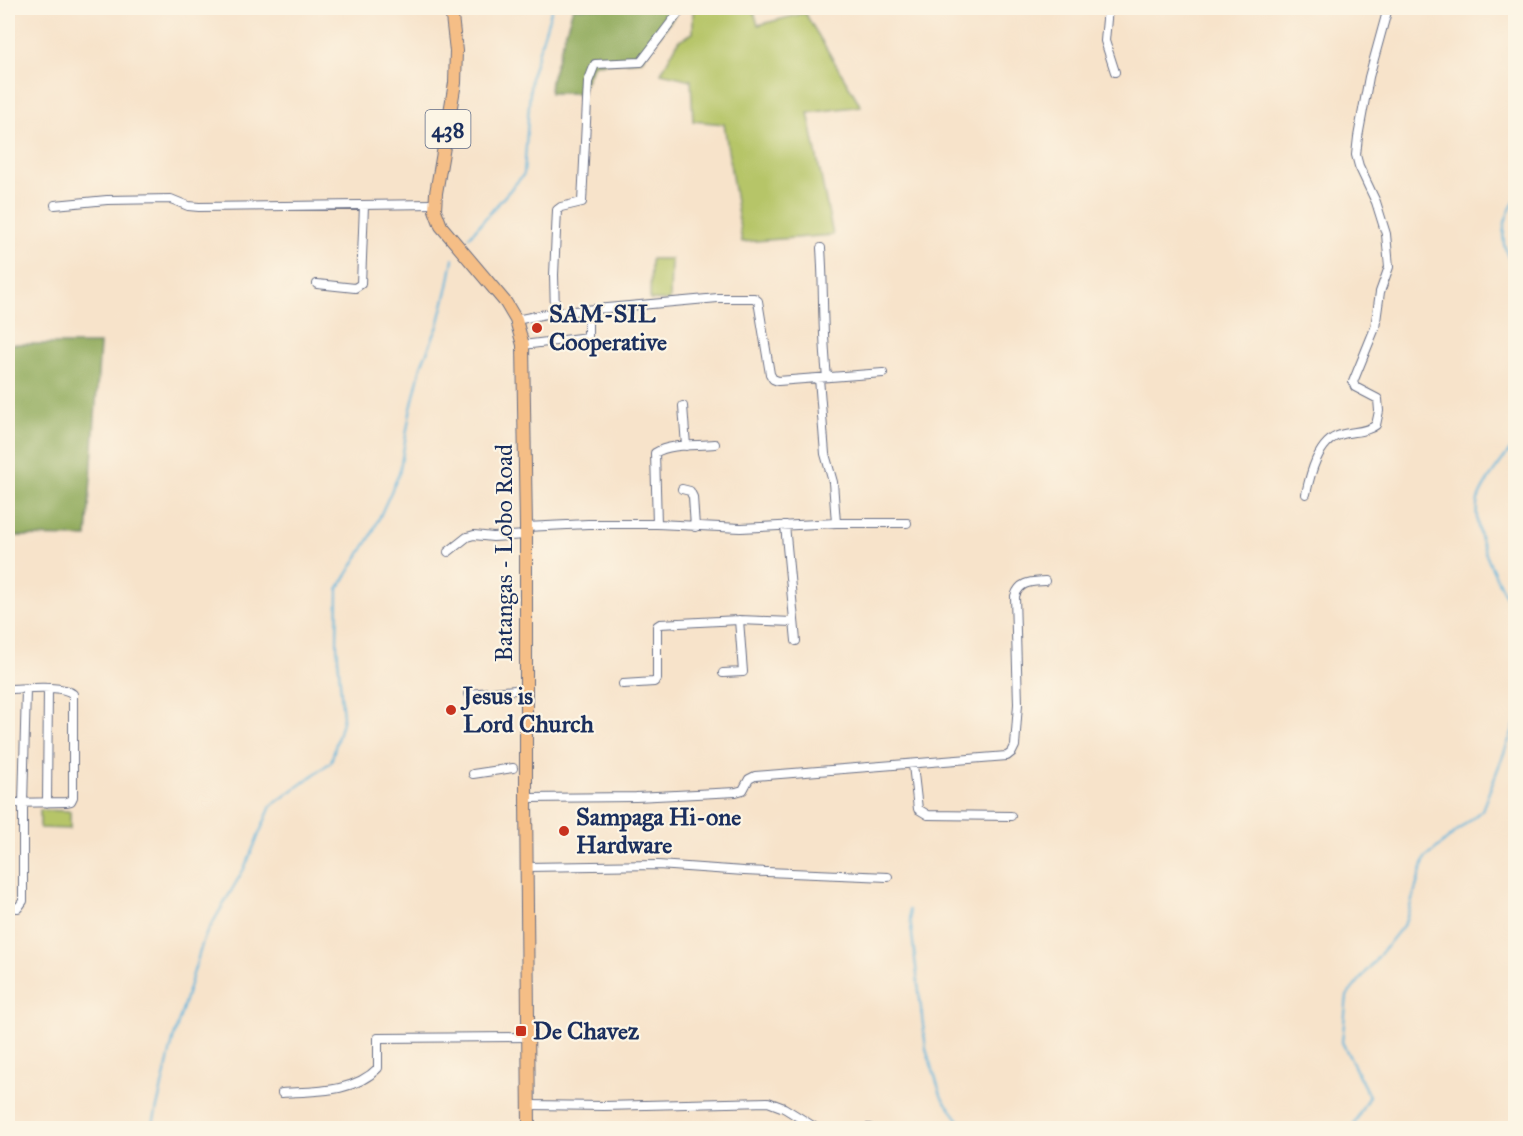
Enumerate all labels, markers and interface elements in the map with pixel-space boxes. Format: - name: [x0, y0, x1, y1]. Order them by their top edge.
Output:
- road number: 438: [426, 110, 470, 148]
- place label: SAM-SIL Cooperative: [549, 299, 667, 357]
- marker: SAM-SIL Cooperative: [530, 321, 544, 335]
- street label: Batangas - Lobo Road: [489, 444, 519, 662]
- place label: Jesus is Lord Church: [460, 681, 594, 739]
- marker: Jesus is Lord Church: [444, 703, 458, 717]
- place label: Sampaga Hi-one Hardware: [576, 802, 741, 860]
- marker: Sampaga Hi-one Hardware: [557, 824, 571, 838]
- place label: De Chavez: [533, 1016, 640, 1046]
- marker: De Chavez: [514, 1024, 528, 1038]

